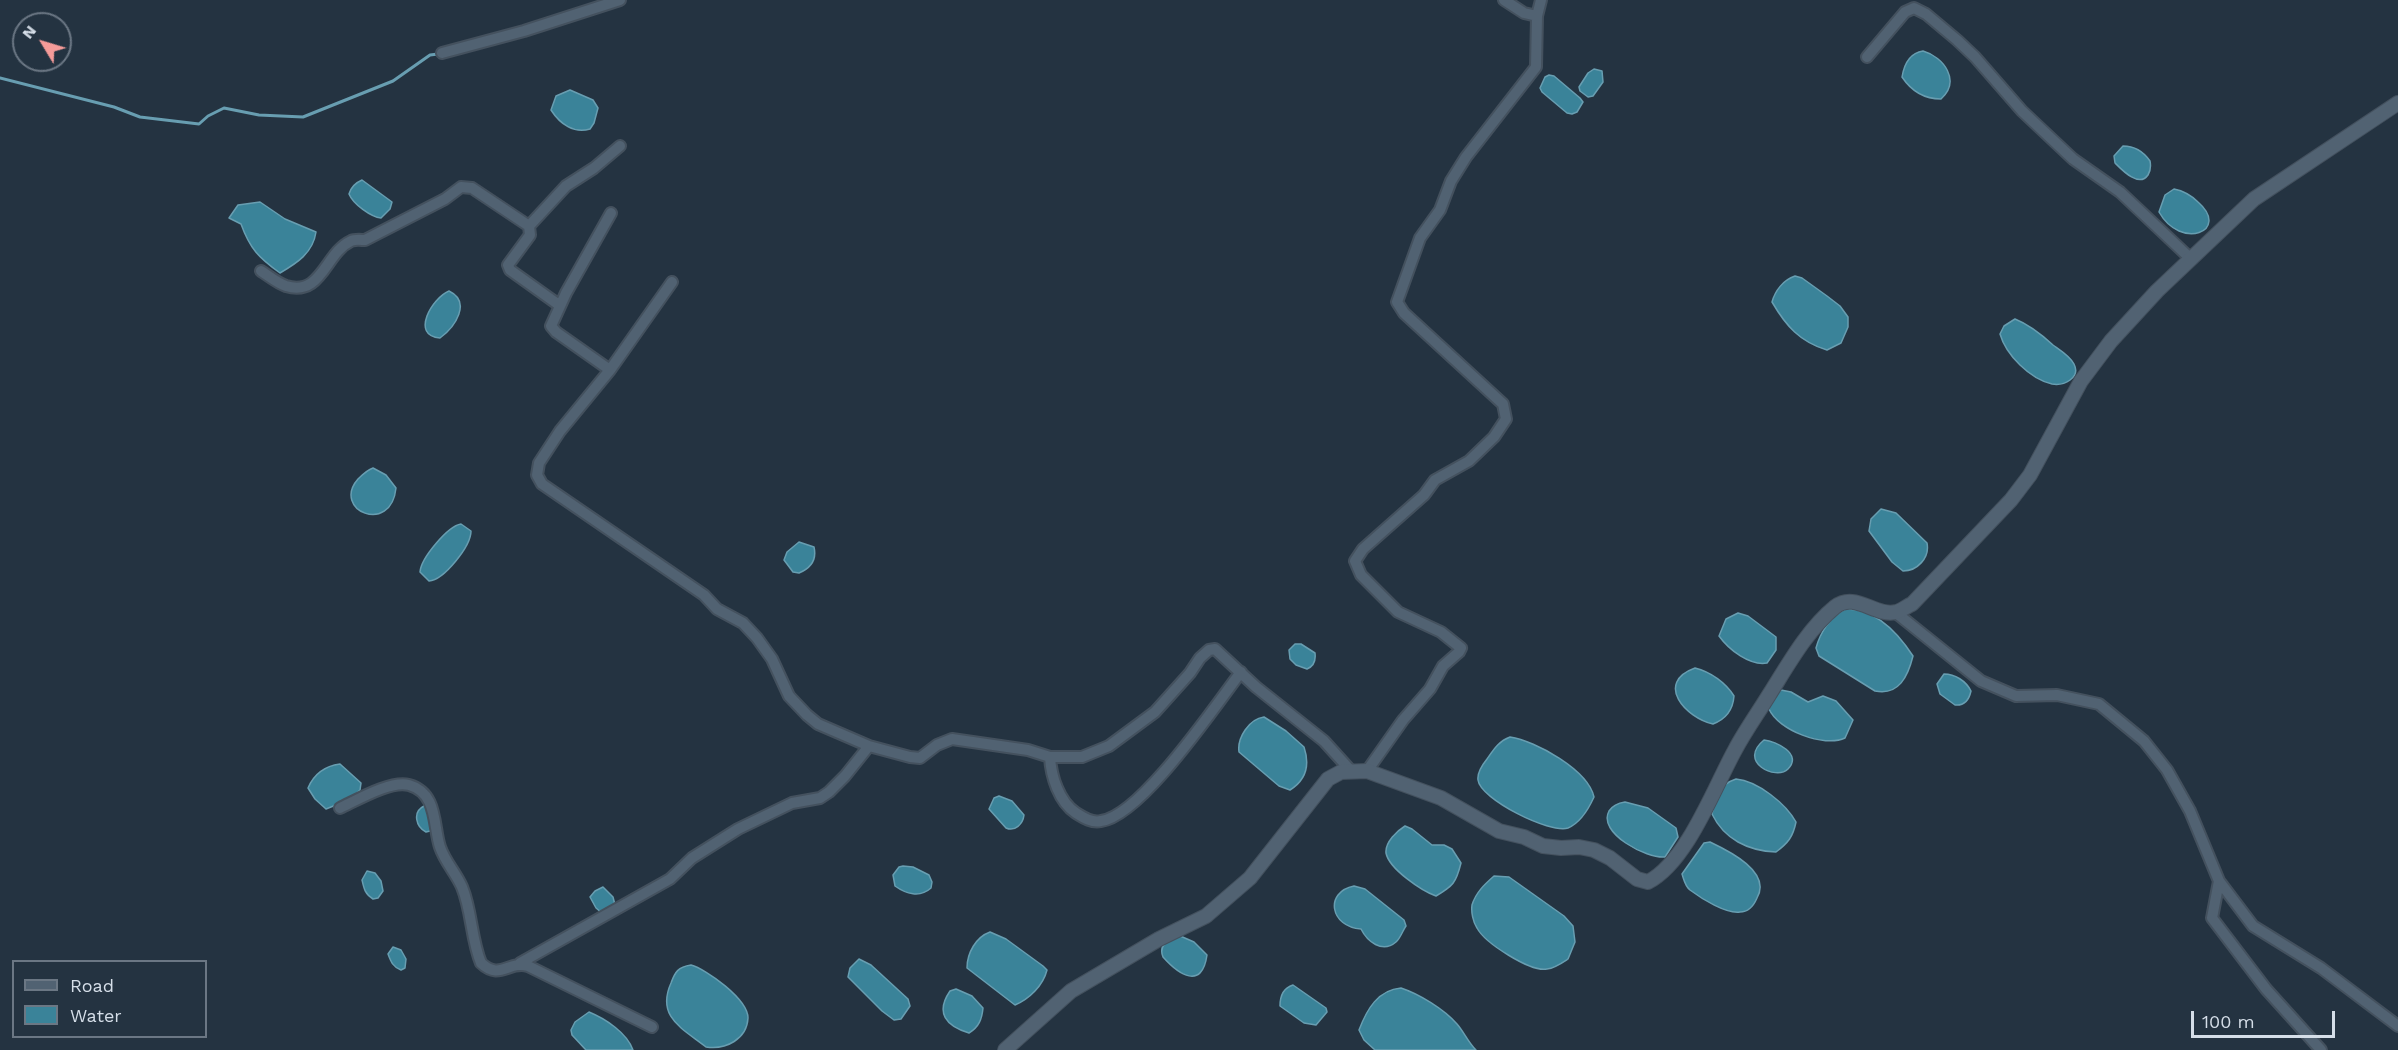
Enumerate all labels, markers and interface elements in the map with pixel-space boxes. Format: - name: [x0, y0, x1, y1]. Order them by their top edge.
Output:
- north arrow: [12, 12, 72, 72]
- text: N: [18, 21, 40, 42]
- legend: [12, 960, 207, 1038]
- text: Road: [70, 975, 114, 996]
- scale bar: [2194, 999, 2338, 1037]
- text: Water: [70, 1005, 122, 1026]
- text: 100 m: [2202, 1011, 2255, 1032]

